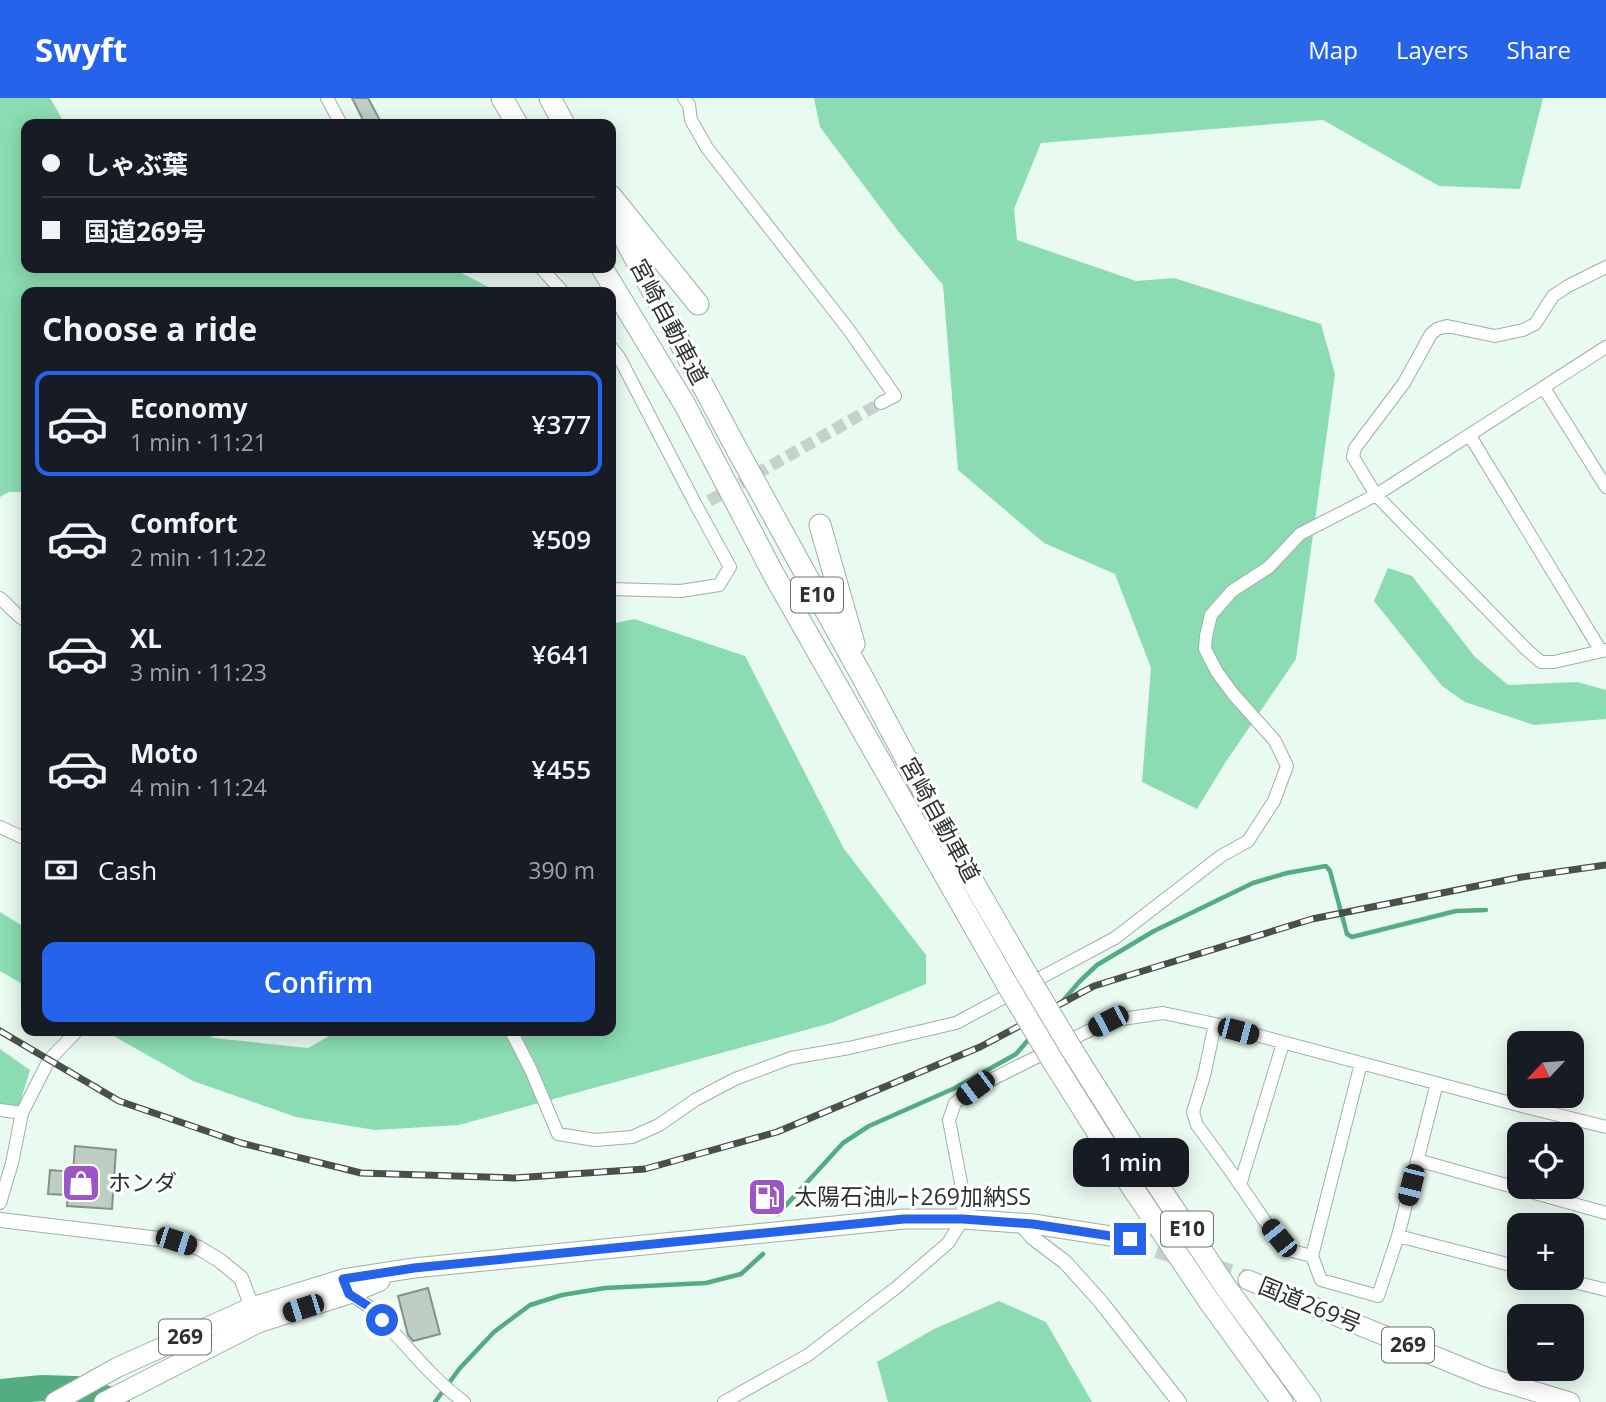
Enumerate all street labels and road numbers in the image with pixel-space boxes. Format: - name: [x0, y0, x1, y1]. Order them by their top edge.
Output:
- street label: 宮崎自動車道: [623, 253, 716, 390]
- road number: E10: [791, 578, 843, 612]
- street label: 宮崎自動車道: [893, 751, 988, 888]
- road number: E10: [1161, 1212, 1213, 1246]
- street label: 国道269号: [1254, 1269, 1367, 1339]
- road number: 269: [159, 1320, 211, 1354]
- road number: 269: [1382, 1328, 1434, 1362]

